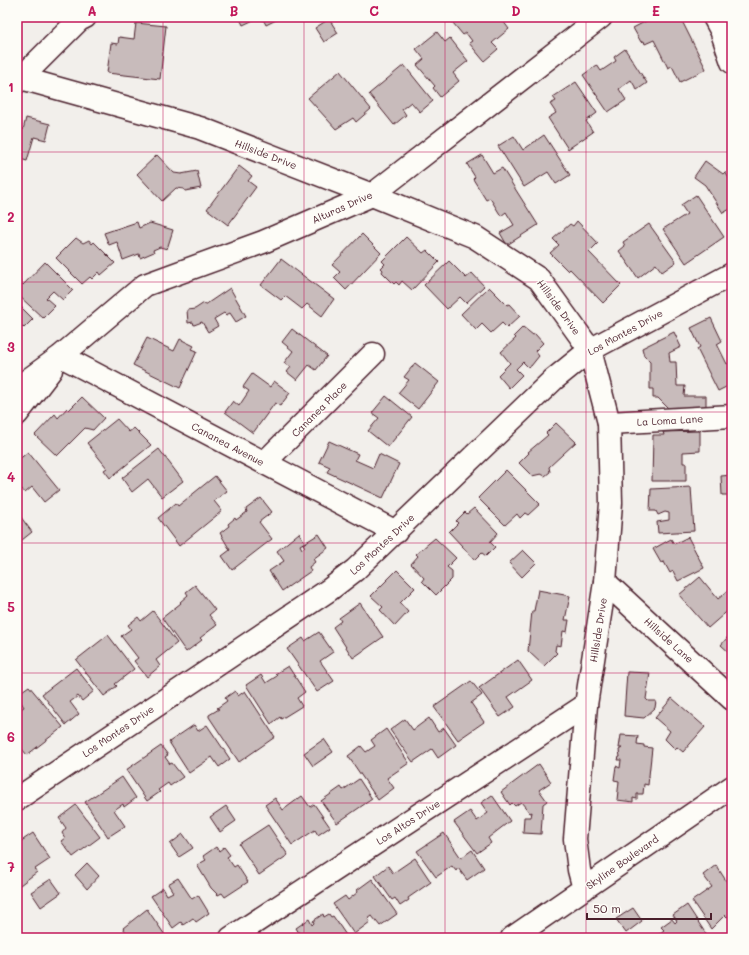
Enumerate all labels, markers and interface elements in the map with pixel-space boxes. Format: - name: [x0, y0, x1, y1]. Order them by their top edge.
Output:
- text: A: [87, 2, 97, 19]
- text: B: [230, 2, 239, 19]
- text: C: [369, 2, 379, 19]
- text: D: [511, 2, 521, 19]
- text: E: [652, 2, 660, 19]
- text: 1: [8, 78, 14, 95]
- street label: Hillside Drive: [233, 136, 299, 172]
- street label: Alturas Drive: [309, 187, 375, 227]
- text: 2: [7, 208, 15, 225]
- street label: Hillside Drive: [534, 276, 584, 338]
- street label: Los Montes Drive: [585, 306, 665, 358]
- text: 3: [7, 338, 15, 355]
- street label: Cananea Place: [288, 378, 350, 440]
- street label: La Loma Lane: [636, 411, 704, 429]
- street label: Cananea Avenue: [189, 419, 267, 469]
- text: 4: [7, 468, 15, 485]
- street label: Los Montes Drive: [347, 510, 417, 578]
- street label: Hillside Drive: [586, 597, 610, 663]
- text: 5: [7, 598, 15, 615]
- street label: Hillside Lane: [641, 614, 697, 666]
- street label: Los Montes Drive: [79, 702, 157, 760]
- text: 6: [7, 728, 15, 745]
- street label: Los Altos Drive: [373, 796, 443, 848]
- street label: Skyline Boulevard: [583, 832, 661, 892]
- text: 7: [7, 858, 15, 875]
- scale bar: [587, 895, 711, 921]
- text: 50 m: [593, 900, 621, 916]

